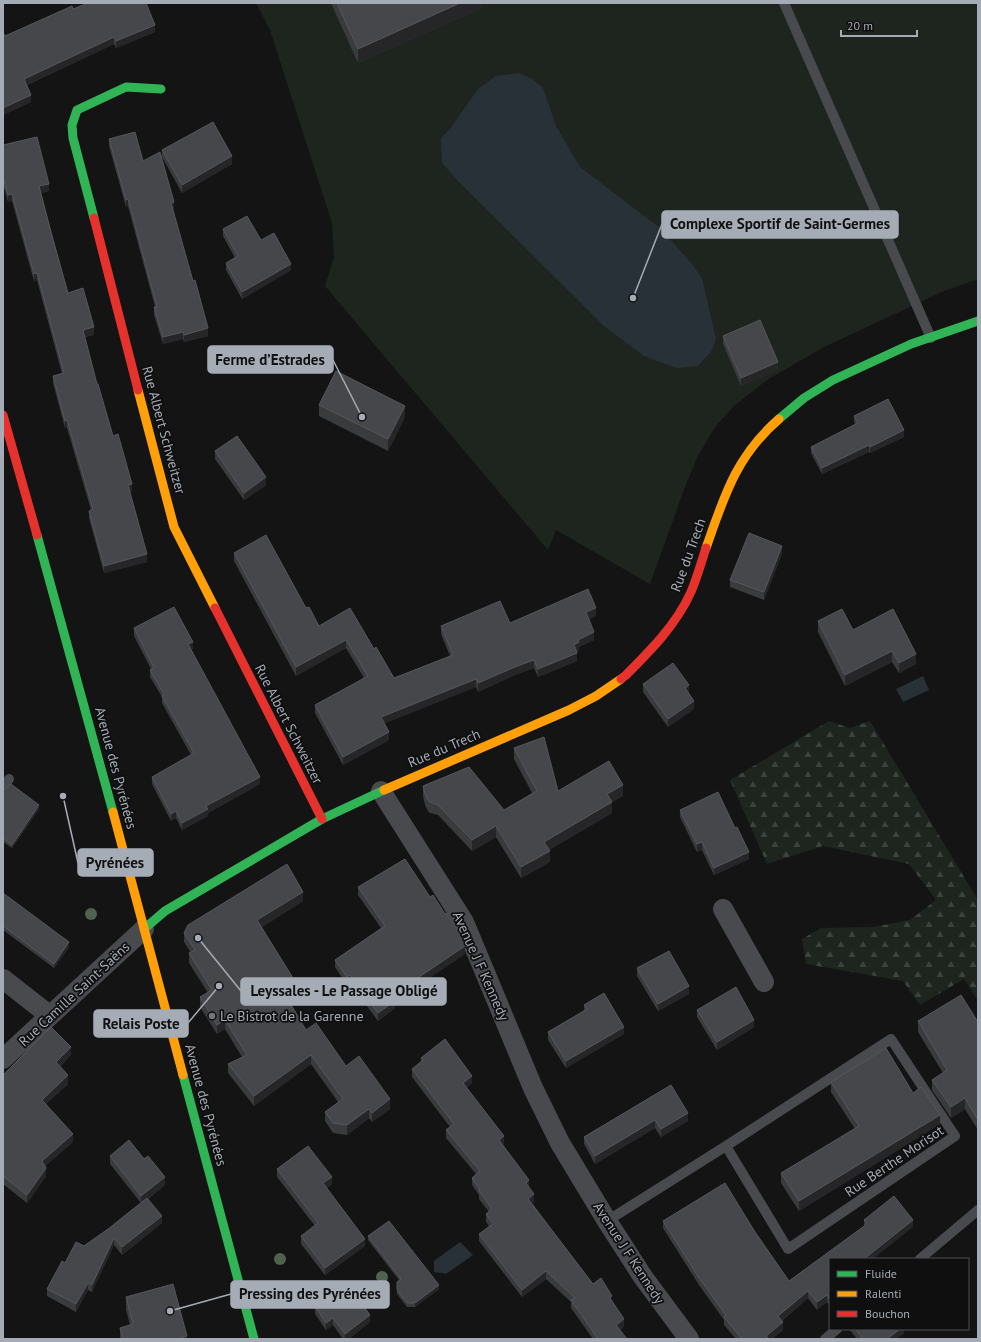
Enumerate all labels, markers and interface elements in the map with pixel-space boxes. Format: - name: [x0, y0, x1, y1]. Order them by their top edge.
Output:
- scale bar: [841, 12, 917, 38]
- text: 20 m: [847, 18, 873, 33]
- callout: Complexe Sportif de Saint-Germes: [662, 211, 898, 238]
- text: Complexe Sportif de Saint-Germes: [670, 214, 890, 233]
- callout: Ferme d’Estrades: [208, 346, 333, 373]
- text: Ferme d’Estrades: [215, 350, 325, 369]
- street label: Rue Albert Schweitzer: [138, 364, 190, 496]
- street label: Rue du Trech: [666, 516, 710, 594]
- street label: Rue Albert Schweitzer: [251, 661, 327, 787]
- street label: Avenue des Pyrénées: [91, 705, 141, 831]
- street label: Rue du Trech: [405, 725, 483, 771]
- callout: Pyrénées: [78, 849, 153, 876]
- text: Pyrénées: [86, 853, 144, 872]
- street label: Avenue J F Kennedy: [449, 909, 513, 1024]
- street label: Rue Camille Saint-Saëns: [15, 938, 133, 1050]
- callout: Leyssales - Le Passage Obligé: [241, 978, 446, 1005]
- text: Leyssales - Le Passage Obligé: [250, 981, 438, 1000]
- place label: Le Bistrot de la Garenne: [220, 1007, 364, 1025]
- callout: Relais Poste: [94, 1010, 188, 1037]
- marker: Le Bistrot de la Garenne: [207, 1011, 217, 1021]
- text: Relais Poste: [102, 1014, 180, 1033]
- street label: Avenue des Pyrénées: [181, 1042, 231, 1168]
- street label: Rue Berthe Morisot: [841, 1121, 947, 1201]
- street label: Avenue J F Kennedy: [589, 1199, 669, 1308]
- legend: [829, 1258, 969, 1330]
- text: Fluide: [865, 1266, 897, 1281]
- callout: Pressing des Pyrénées: [231, 1281, 389, 1308]
- text: Pressing des Pyrénées: [239, 1284, 381, 1303]
- text: Ralenti: [865, 1286, 901, 1301]
- text: Bouchon: [865, 1306, 910, 1321]

